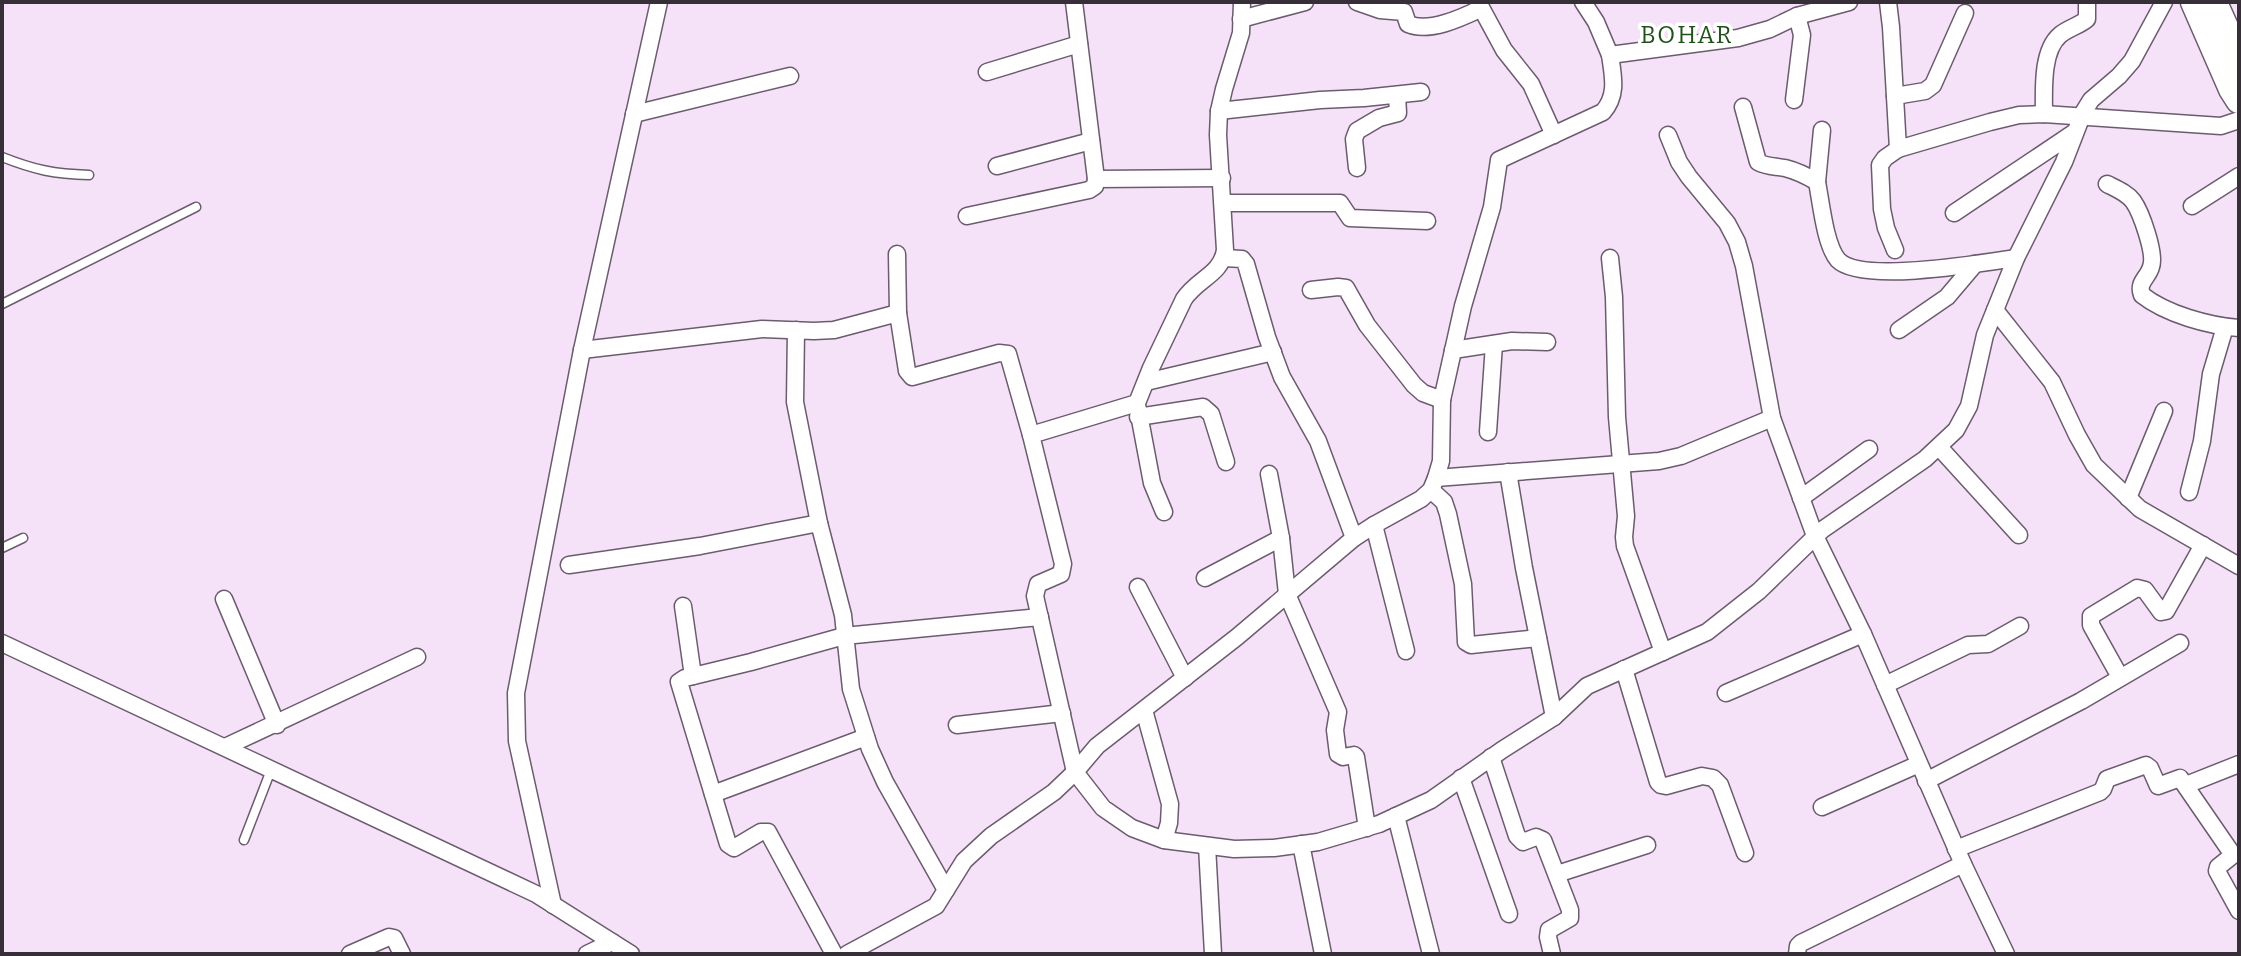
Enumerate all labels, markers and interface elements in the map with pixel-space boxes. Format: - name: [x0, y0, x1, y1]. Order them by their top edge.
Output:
- district label: BOHAR: [1640, 21, 1734, 49]

